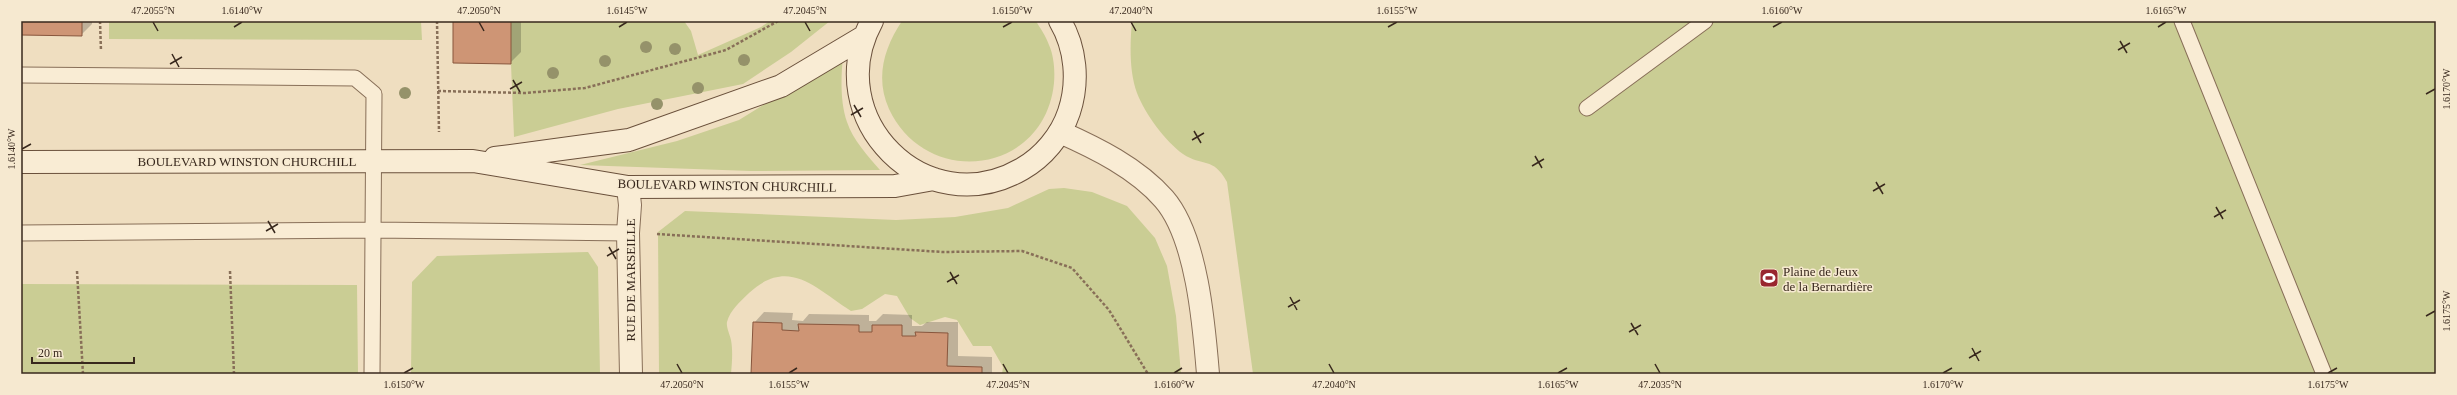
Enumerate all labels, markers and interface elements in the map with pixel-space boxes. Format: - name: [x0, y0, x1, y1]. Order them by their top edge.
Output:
- text: 47.2055°N: [131, 5, 175, 16]
- text: 1.6140°W: [222, 5, 263, 16]
- text: 47.2050°N: [457, 5, 501, 16]
- text: 1.6145°W: [607, 5, 648, 16]
- text: 47.2045°N: [783, 5, 827, 16]
- text: 1.6150°W: [992, 5, 1033, 16]
- text: 47.2040°N: [1109, 5, 1153, 16]
- text: 1.6155°W: [1377, 5, 1418, 16]
- text: 1.6160°W: [1762, 5, 1803, 16]
- text: 1.6165°W: [2146, 5, 2187, 16]
- text: 1.6170°W: [2441, 68, 2452, 109]
- text: 1.6140°W: [6, 128, 17, 169]
- street label: BOULEVARD WINSTON CHURCHILL: [138, 154, 356, 169]
- street label: BOULEVARD WINSTON CHURCHILL: [617, 176, 837, 195]
- street label: RUE DE MARSEILLE: [623, 219, 638, 341]
- place label: Plaine de Jeux de la Bernardière: [1783, 264, 1873, 294]
- sports icon: Plaine de Jeux de la Bernardière: [1758, 267, 1780, 289]
- text: 1.6175°W: [2441, 290, 2452, 331]
- scale bar: [32, 339, 134, 365]
- text: 20 m: [38, 346, 63, 360]
- text: 1.6150°W: [384, 379, 425, 390]
- text: 47.2050°N: [660, 379, 704, 390]
- text: 1.6155°W: [769, 379, 810, 390]
- text: 47.2045°N: [986, 379, 1030, 390]
- text: 1.6160°W: [1154, 379, 1195, 390]
- text: 47.2040°N: [1312, 379, 1356, 390]
- text: 1.6165°W: [1538, 379, 1579, 390]
- text: 47.2035°N: [1638, 379, 1682, 390]
- text: 1.6170°W: [1923, 379, 1964, 390]
- text: 1.6175°W: [2308, 379, 2349, 390]

